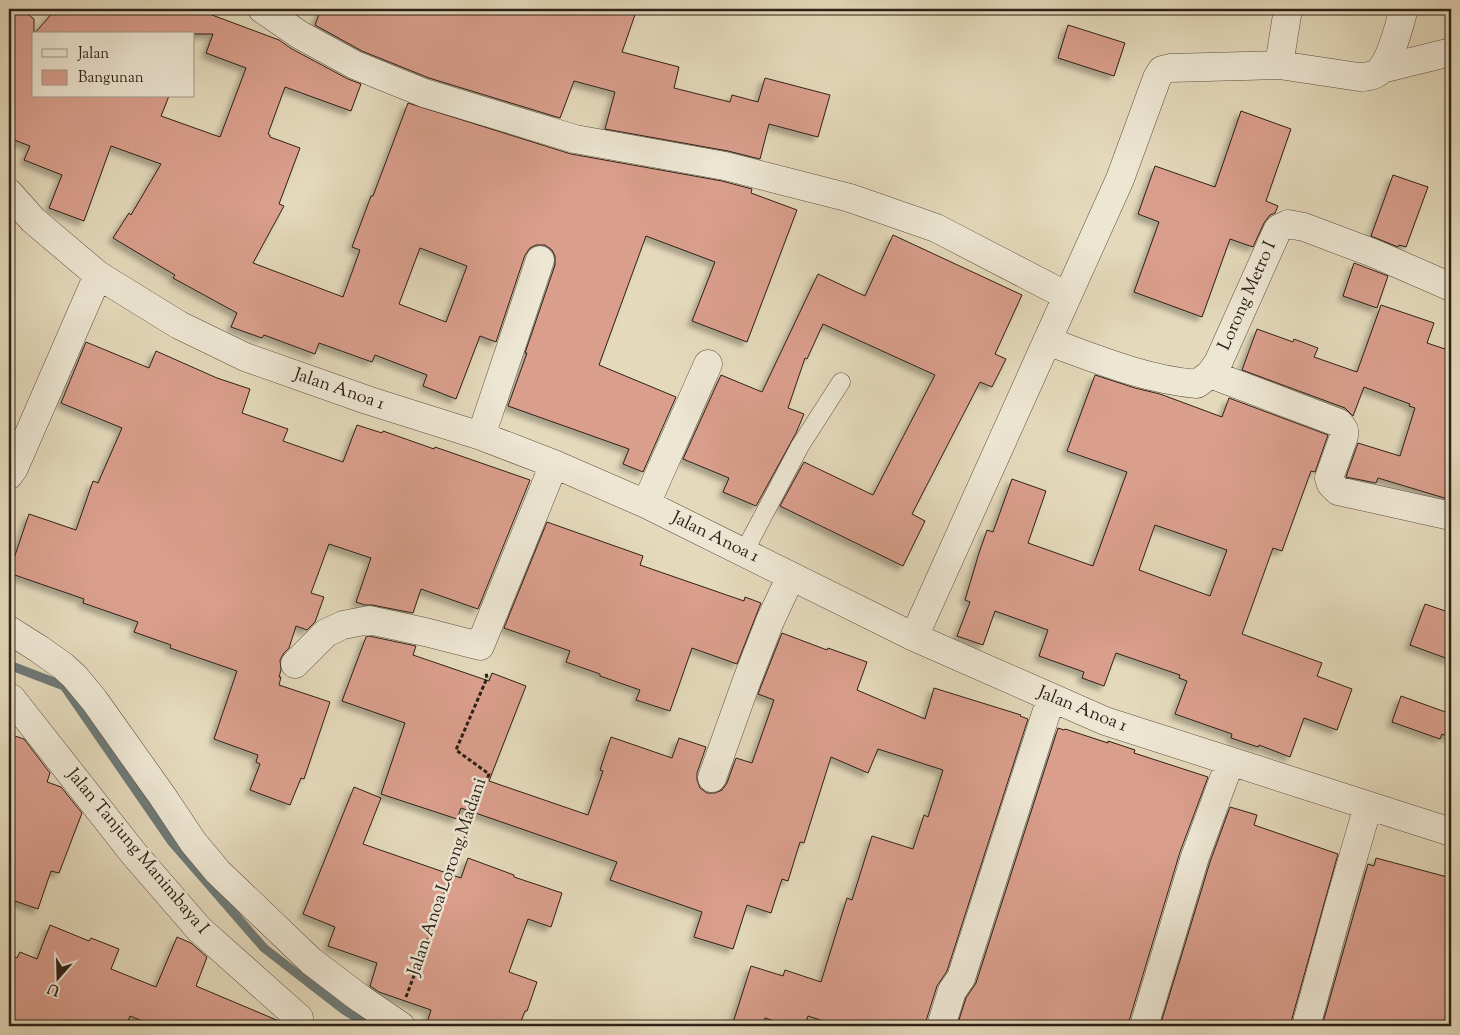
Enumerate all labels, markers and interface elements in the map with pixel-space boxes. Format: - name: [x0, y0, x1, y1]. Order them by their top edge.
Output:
- legend: [32, 32, 195, 98]
- text: Jalan: [77, 44, 109, 65]
- text: Bangunan: [78, 68, 144, 89]
- street label: Lorong Metro I: [1212, 237, 1284, 355]
- street label: Jalan Anoa 1: [289, 362, 388, 418]
- street label: Jalan Anoa 1: [666, 505, 763, 570]
- street label: Jalan Anoa 1: [1032, 680, 1131, 740]
- street label: Jalan Tanjung Manimbaya I: [59, 763, 214, 941]
- street label: Jalan Anoa Lorong Madani: [402, 775, 494, 980]
- north arrow: [32, 952, 82, 1002]
- text: U: [45, 977, 63, 1000]

